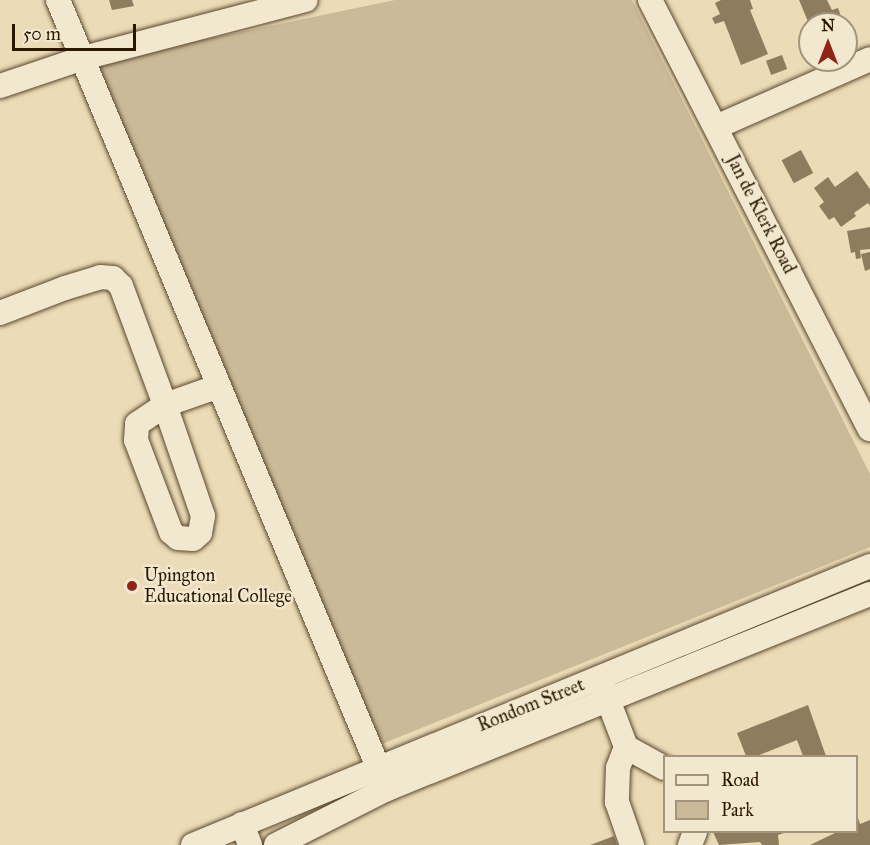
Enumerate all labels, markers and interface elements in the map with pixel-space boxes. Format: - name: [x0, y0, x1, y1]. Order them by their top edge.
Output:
- scale bar: [15, 12, 140, 50]
- north arrow: [798, 12, 858, 72]
- text: N: [821, 16, 835, 35]
- text: 50 m: [23, 23, 61, 45]
- street label: Jan de Klerk Road: [722, 151, 800, 277]
- place label: Upington Educational College: [144, 565, 292, 608]
- marker: Upington Educational College: [125, 579, 139, 593]
- street label: Rondom Street: [474, 674, 588, 736]
- legend: [663, 755, 858, 833]
- text: Road: [721, 769, 759, 791]
- text: Park: [721, 799, 754, 821]

